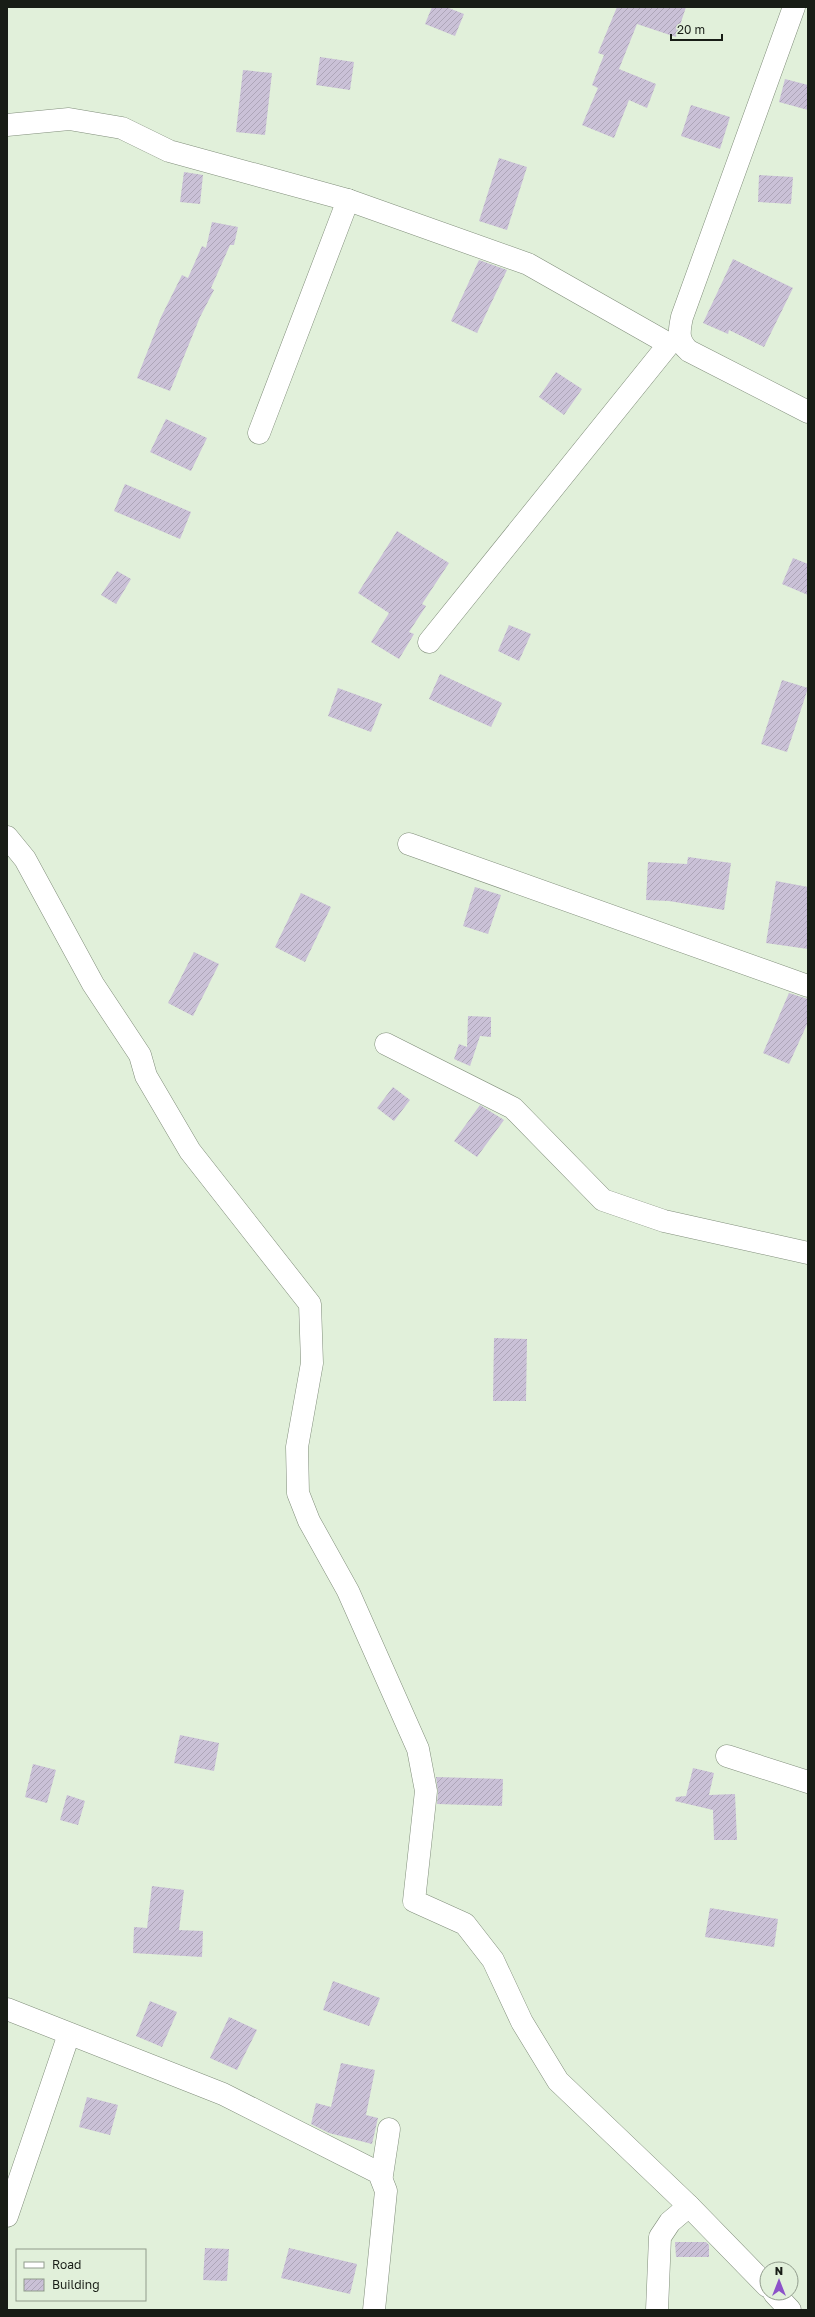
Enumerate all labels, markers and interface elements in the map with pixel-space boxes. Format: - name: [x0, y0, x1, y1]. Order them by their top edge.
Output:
- scale bar: [671, 16, 722, 42]
- text: 20 m: [677, 22, 705, 37]
- legend: [16, 2249, 146, 2301]
- text: Road: [52, 2257, 81, 2272]
- north arrow: [759, 2261, 799, 2301]
- text: N: [775, 2264, 783, 2277]
- text: Building: [52, 2277, 100, 2292]

